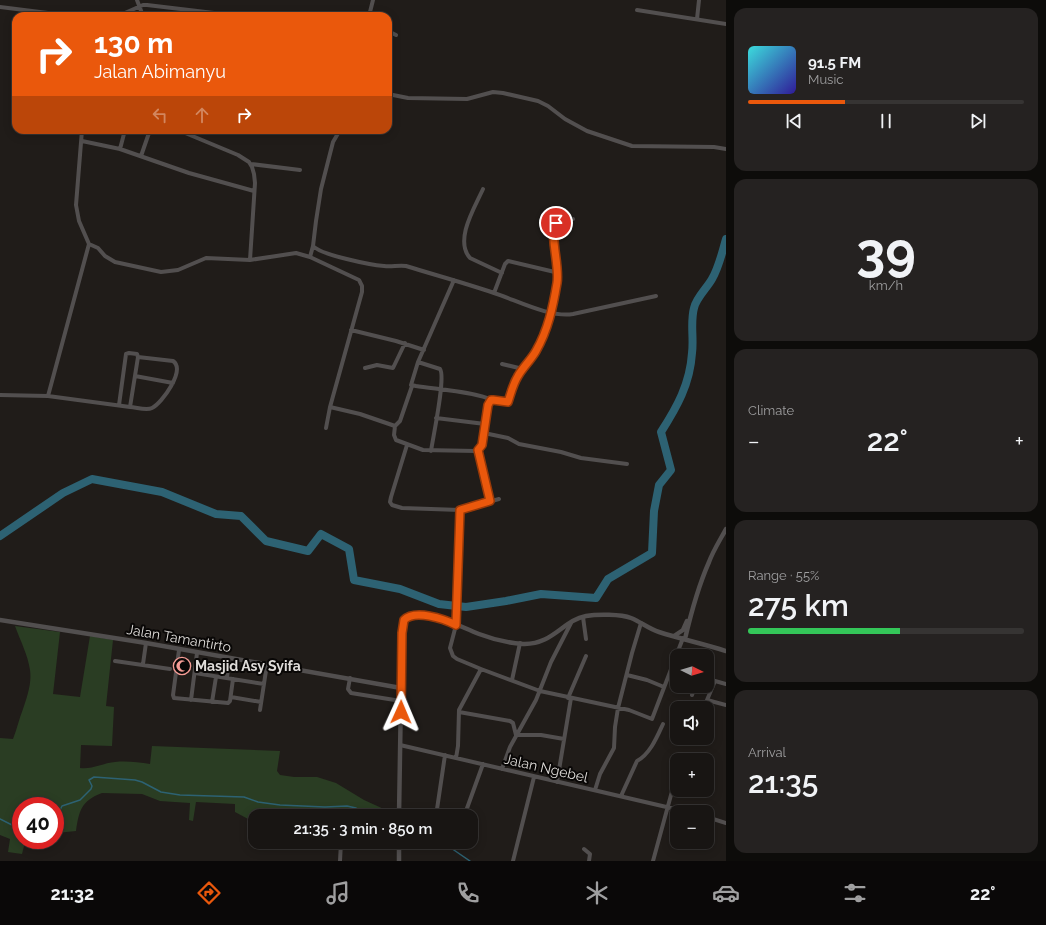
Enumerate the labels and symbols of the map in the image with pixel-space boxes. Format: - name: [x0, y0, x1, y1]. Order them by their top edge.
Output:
- pin: [539, 206, 573, 240]
- street label: Jalan Tamantirto: [125, 621, 233, 655]
- north arrow: [670, 649, 714, 693]
- mosque icon: Masjid Asy Syifa: [172, 656, 192, 676]
- place label: Masjid Asy Syifa: [195, 658, 301, 674]
- position arrow: [380, 691, 422, 733]
- street label: Jalan Ngebel: [502, 751, 590, 785]
- speed limit sign: 40: [12, 797, 64, 849]

